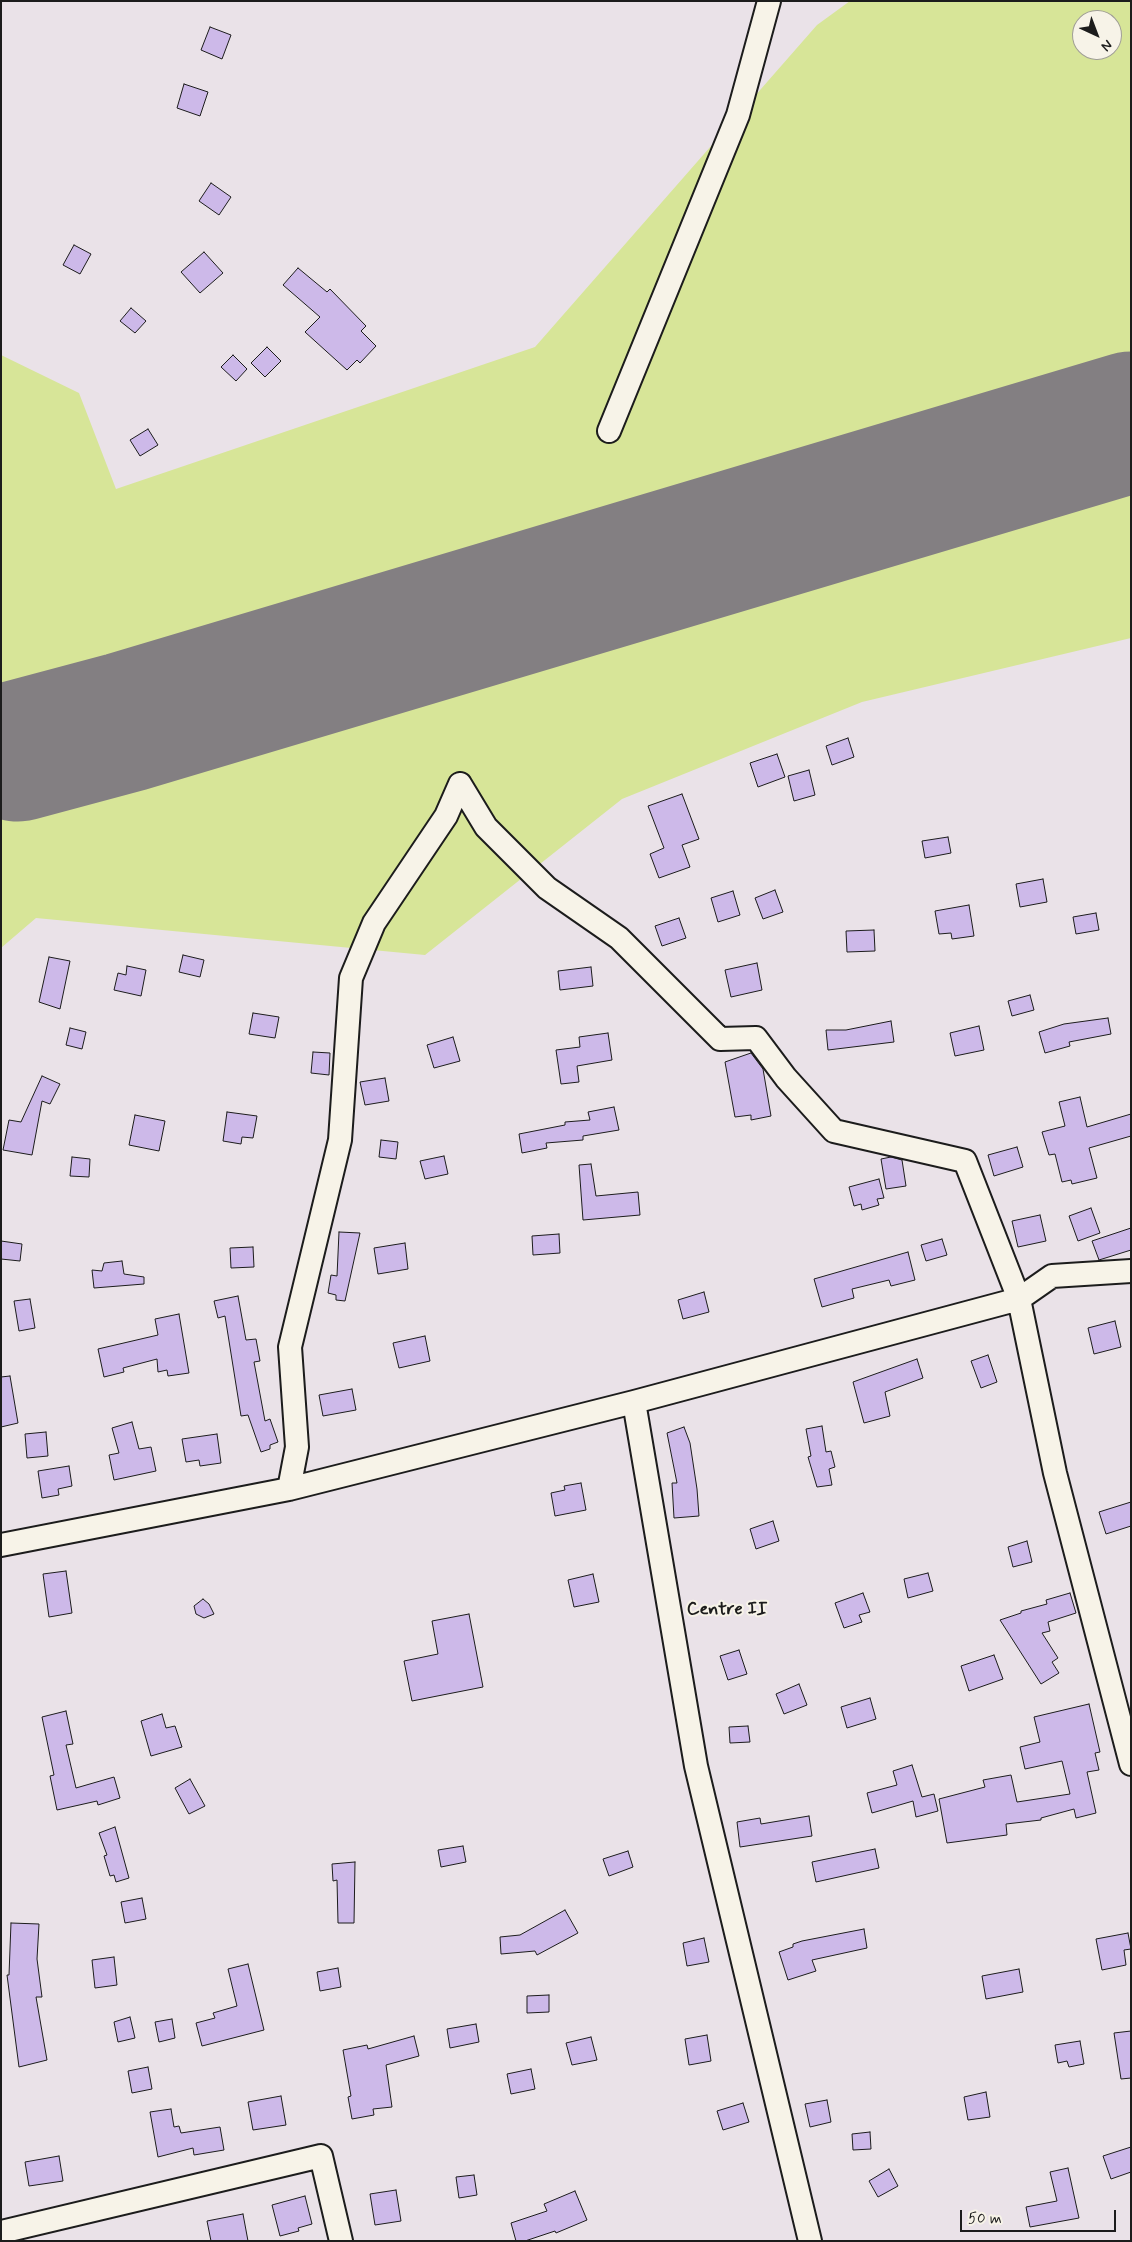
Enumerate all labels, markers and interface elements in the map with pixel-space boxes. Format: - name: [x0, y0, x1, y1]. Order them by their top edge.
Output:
- north arrow: [1072, 10, 1122, 60]
- text: N: [1097, 35, 1116, 55]
- district label: Centre II: [687, 1599, 767, 1621]
- scale bar: [962, 2200, 1118, 2232]
- text: 50 m: [968, 2209, 1002, 2229]

